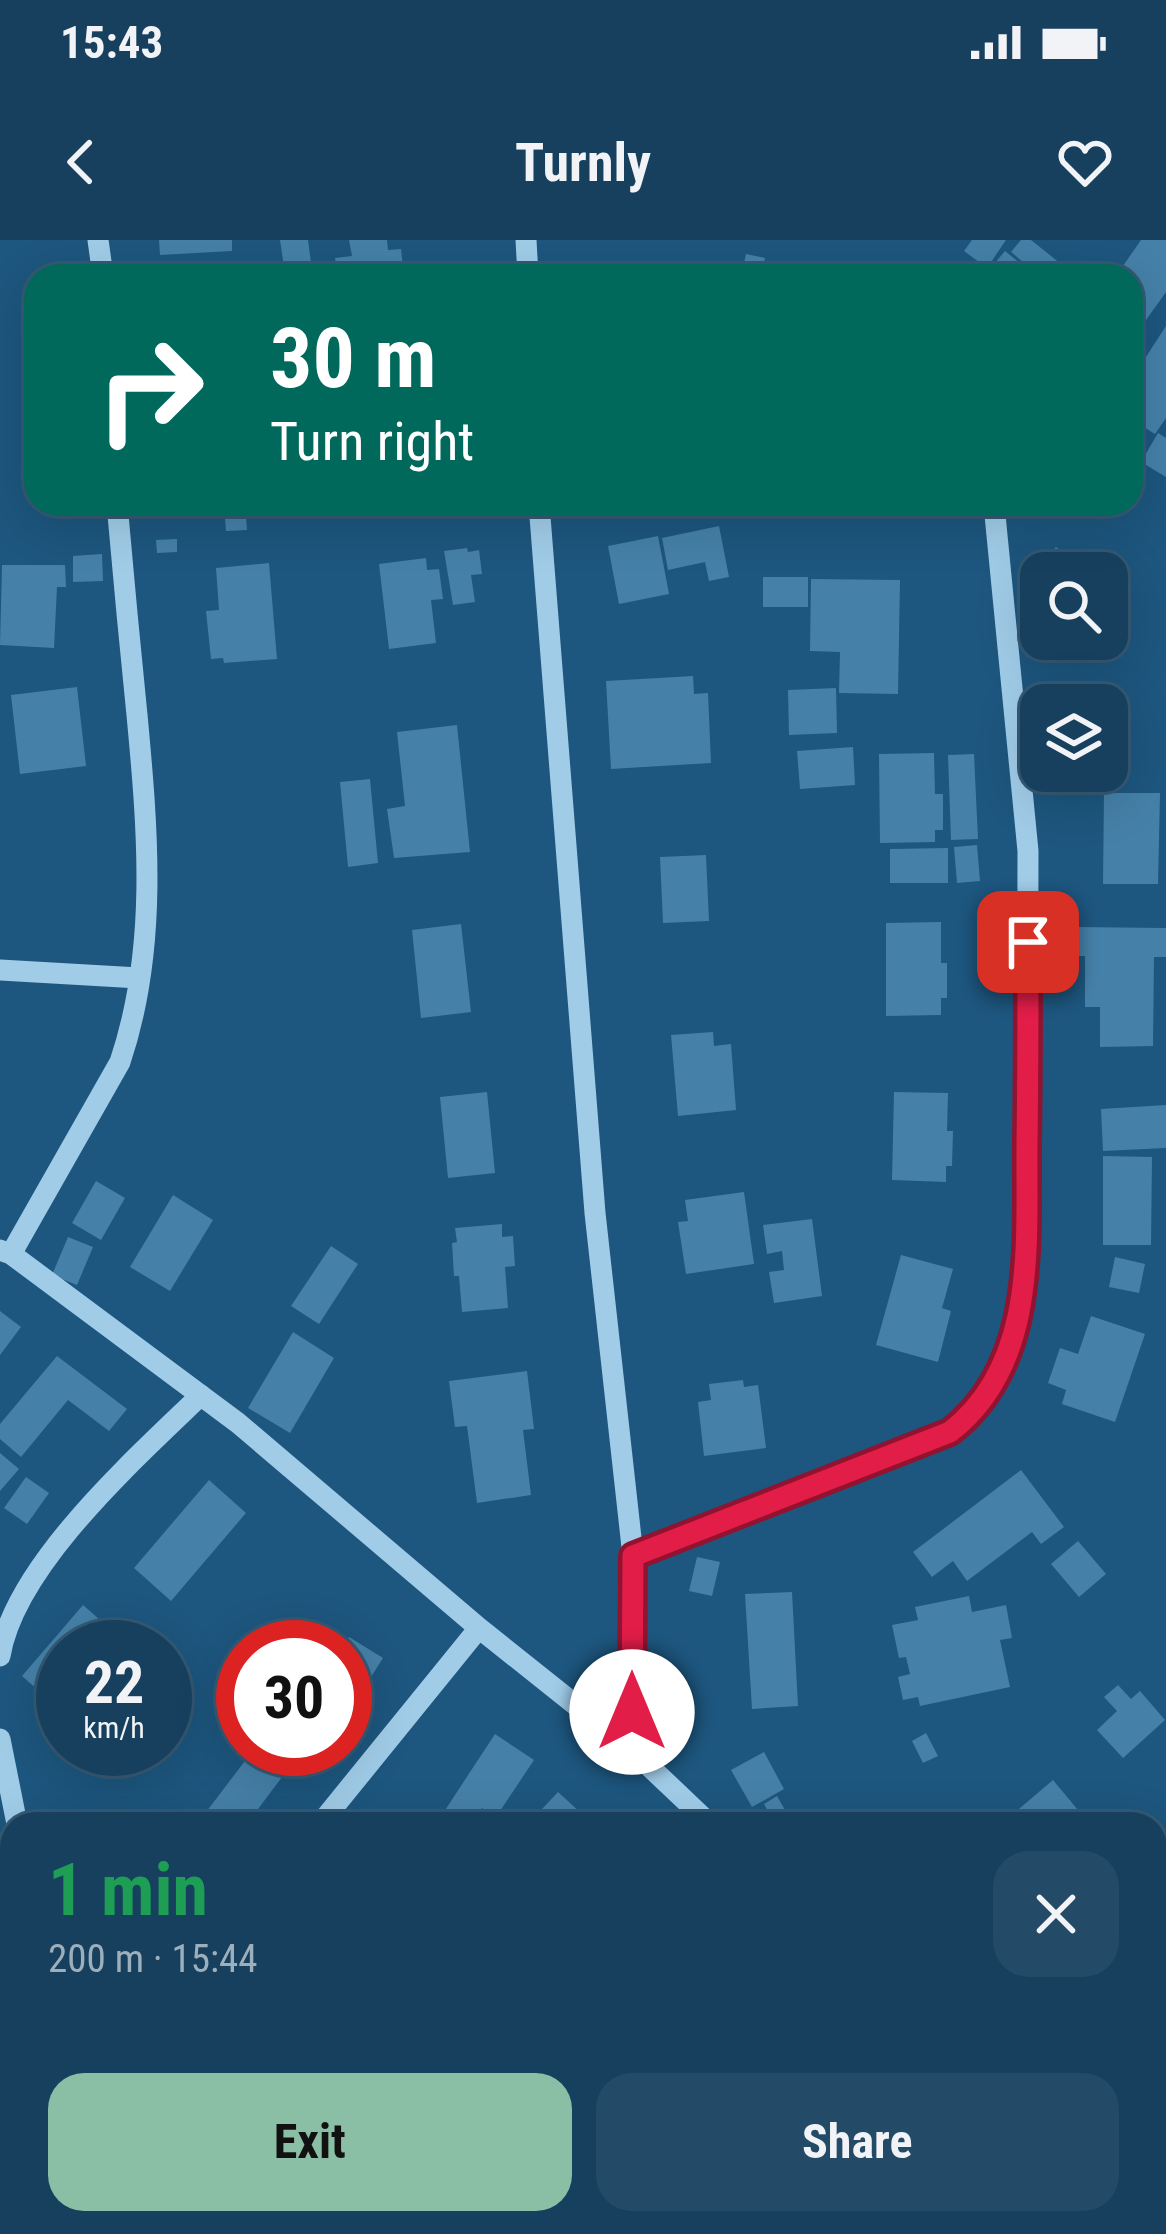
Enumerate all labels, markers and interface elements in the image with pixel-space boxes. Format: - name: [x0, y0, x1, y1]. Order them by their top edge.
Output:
- text: 15:43: [60, 16, 163, 69]
- icon: back: [48, 129, 114, 195]
- icon: heart: [1052, 129, 1118, 195]
- text: Turnly: [515, 131, 651, 194]
- text: 30 m: [270, 309, 437, 408]
- icon: right: [72, 312, 228, 468]
- text: Turn right: [270, 410, 474, 473]
- map controls: [1020, 552, 1128, 792]
- button: search: [1020, 552, 1128, 660]
- button: layers: [1020, 684, 1128, 792]
- pin: [977, 891, 1079, 993]
- icon: arrive: [995, 909, 1061, 975]
- speed limit sign: 30: [216, 1620, 372, 1776]
- text: 22: [84, 1647, 144, 1718]
- position arrow: [569, 1649, 695, 1775]
- text: km/h: [83, 1710, 145, 1745]
- text: 1 min: [48, 1848, 208, 1933]
- button: close: [993, 1851, 1119, 1977]
- text: 200 m · 15:44: [48, 1936, 258, 1982]
- button: Exit: [48, 2073, 572, 2211]
- button: Share: [596, 2073, 1119, 2211]

